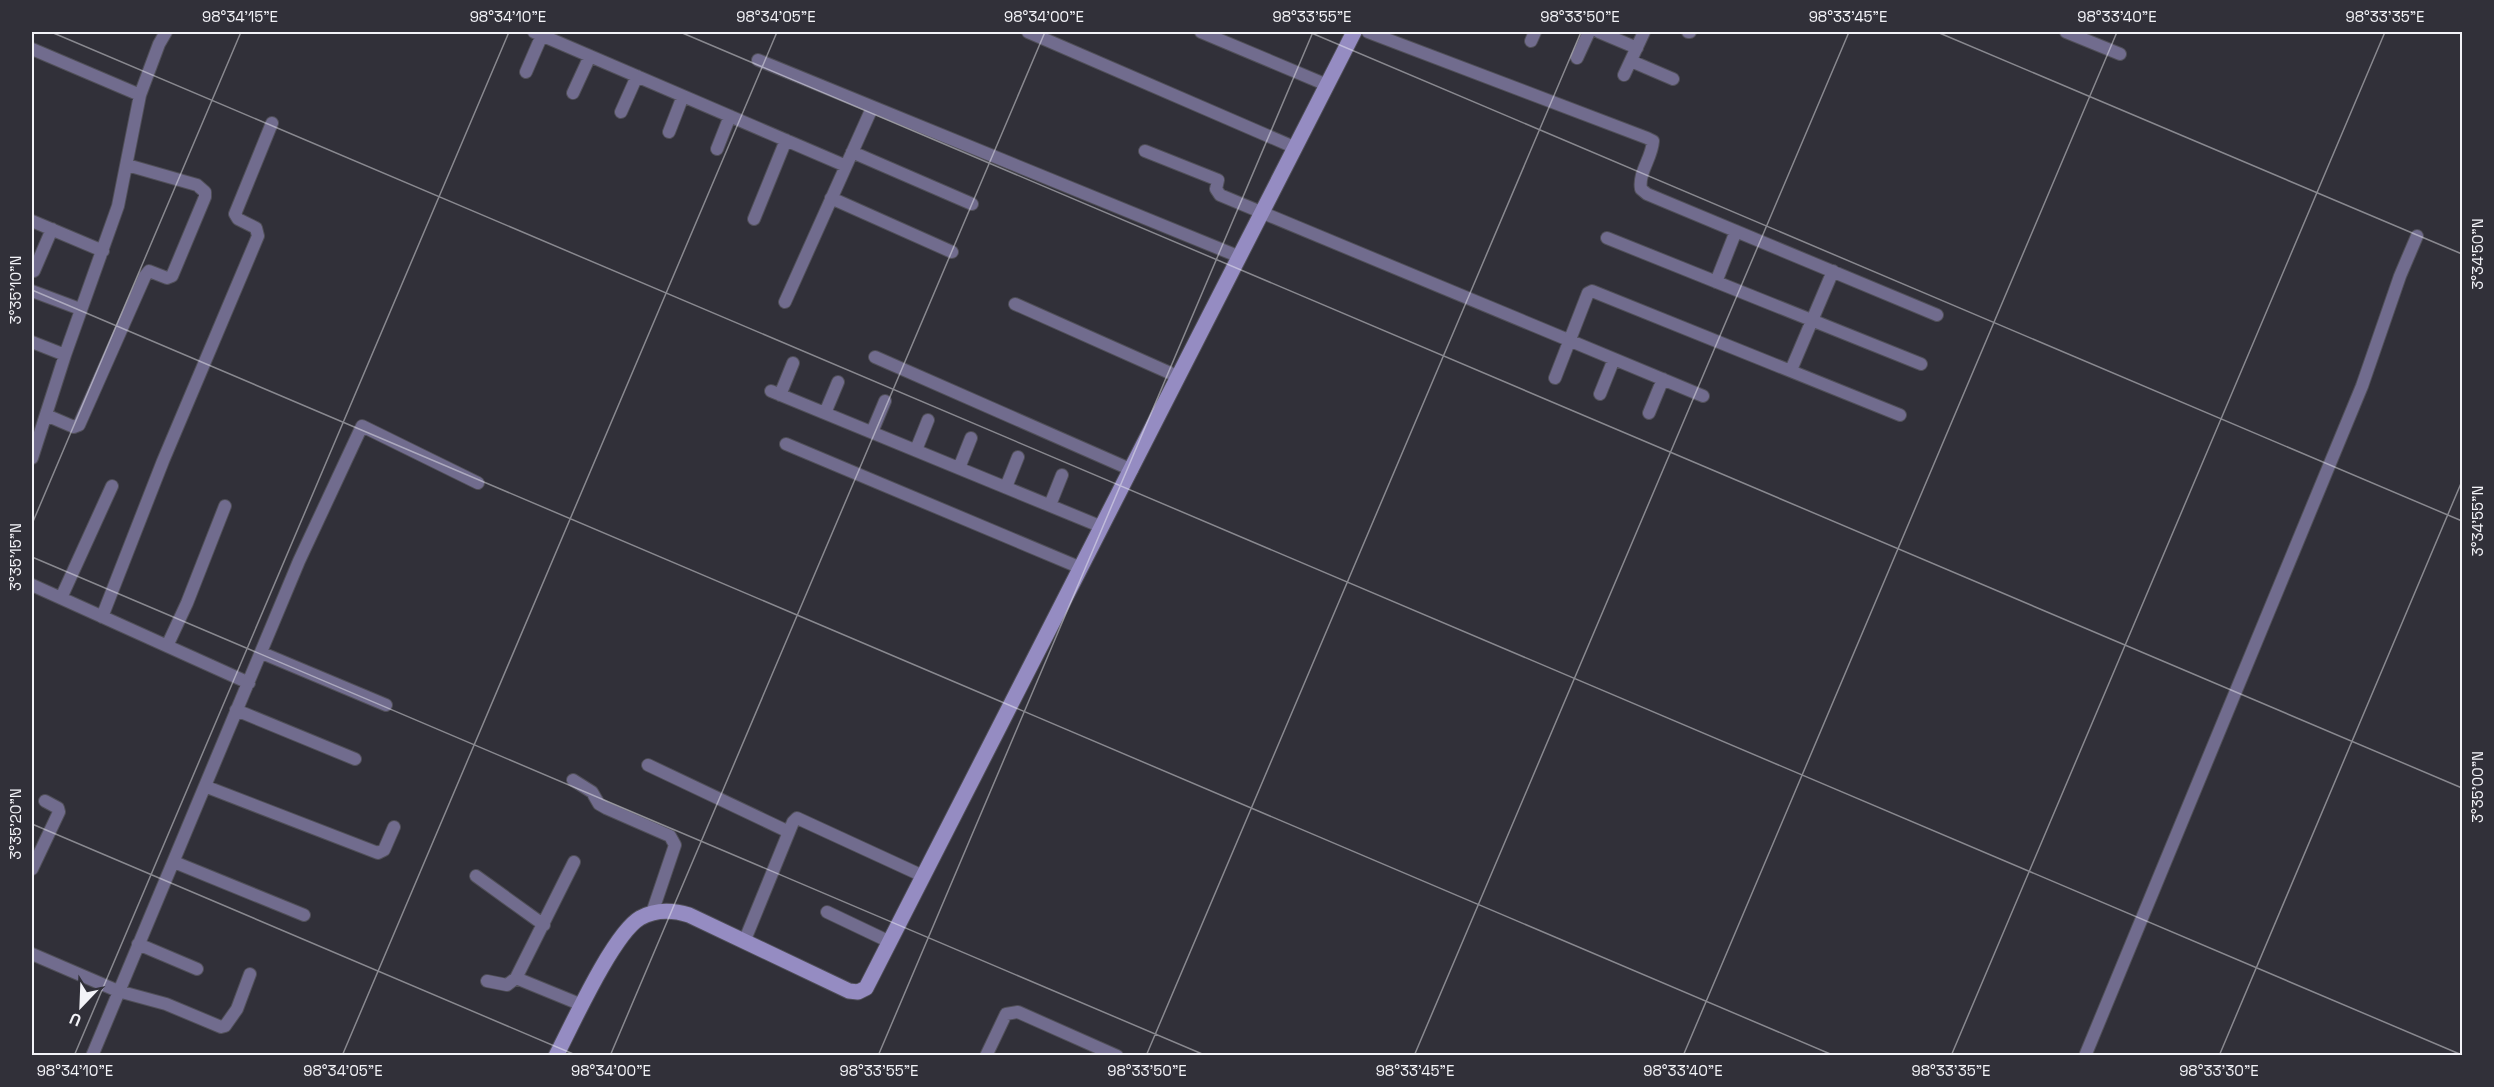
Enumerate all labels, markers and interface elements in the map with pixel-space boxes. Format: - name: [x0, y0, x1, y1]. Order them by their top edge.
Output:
- text: 98°34'15"E: [202, 7, 278, 26]
- text: 98°34'10"E: [470, 7, 546, 26]
- text: 98°34'05"E: [736, 7, 816, 26]
- text: 98°34'00"E: [1004, 7, 1084, 26]
- text: 98°33'55"E: [1273, 7, 1351, 26]
- text: 98°33'50"E: [1540, 7, 1620, 26]
- text: 98°33'45"E: [1809, 7, 1887, 26]
- text: 98°33'40"E: [2077, 7, 2157, 26]
- text: 98°33'35"E: [2346, 7, 2425, 26]
- text: 3°34'50"N: [2468, 218, 2487, 290]
- text: 3°35'10"N: [6, 256, 25, 324]
- text: 3°34'55"N: [2468, 486, 2487, 556]
- text: 3°35'15"N: [6, 523, 25, 591]
- text: 3°35'00"N: [2468, 751, 2487, 823]
- text: 3°35'20"N: [6, 788, 25, 860]
- north arrow: [51, 976, 111, 1036]
- text: U: [66, 1008, 84, 1031]
- text: 98°34'10"E: [37, 1061, 113, 1080]
- text: 98°34'05"E: [303, 1061, 383, 1080]
- text: 98°34'00"E: [571, 1061, 651, 1080]
- text: 98°33'55"E: [840, 1061, 918, 1080]
- text: 98°33'50"E: [1107, 1061, 1187, 1080]
- text: 98°33'45"E: [1376, 1061, 1454, 1080]
- text: 98°33'40"E: [1643, 1061, 1723, 1080]
- text: 98°33'35"E: [1912, 1061, 1991, 1080]
- text: 98°33'30"E: [2179, 1061, 2259, 1080]

